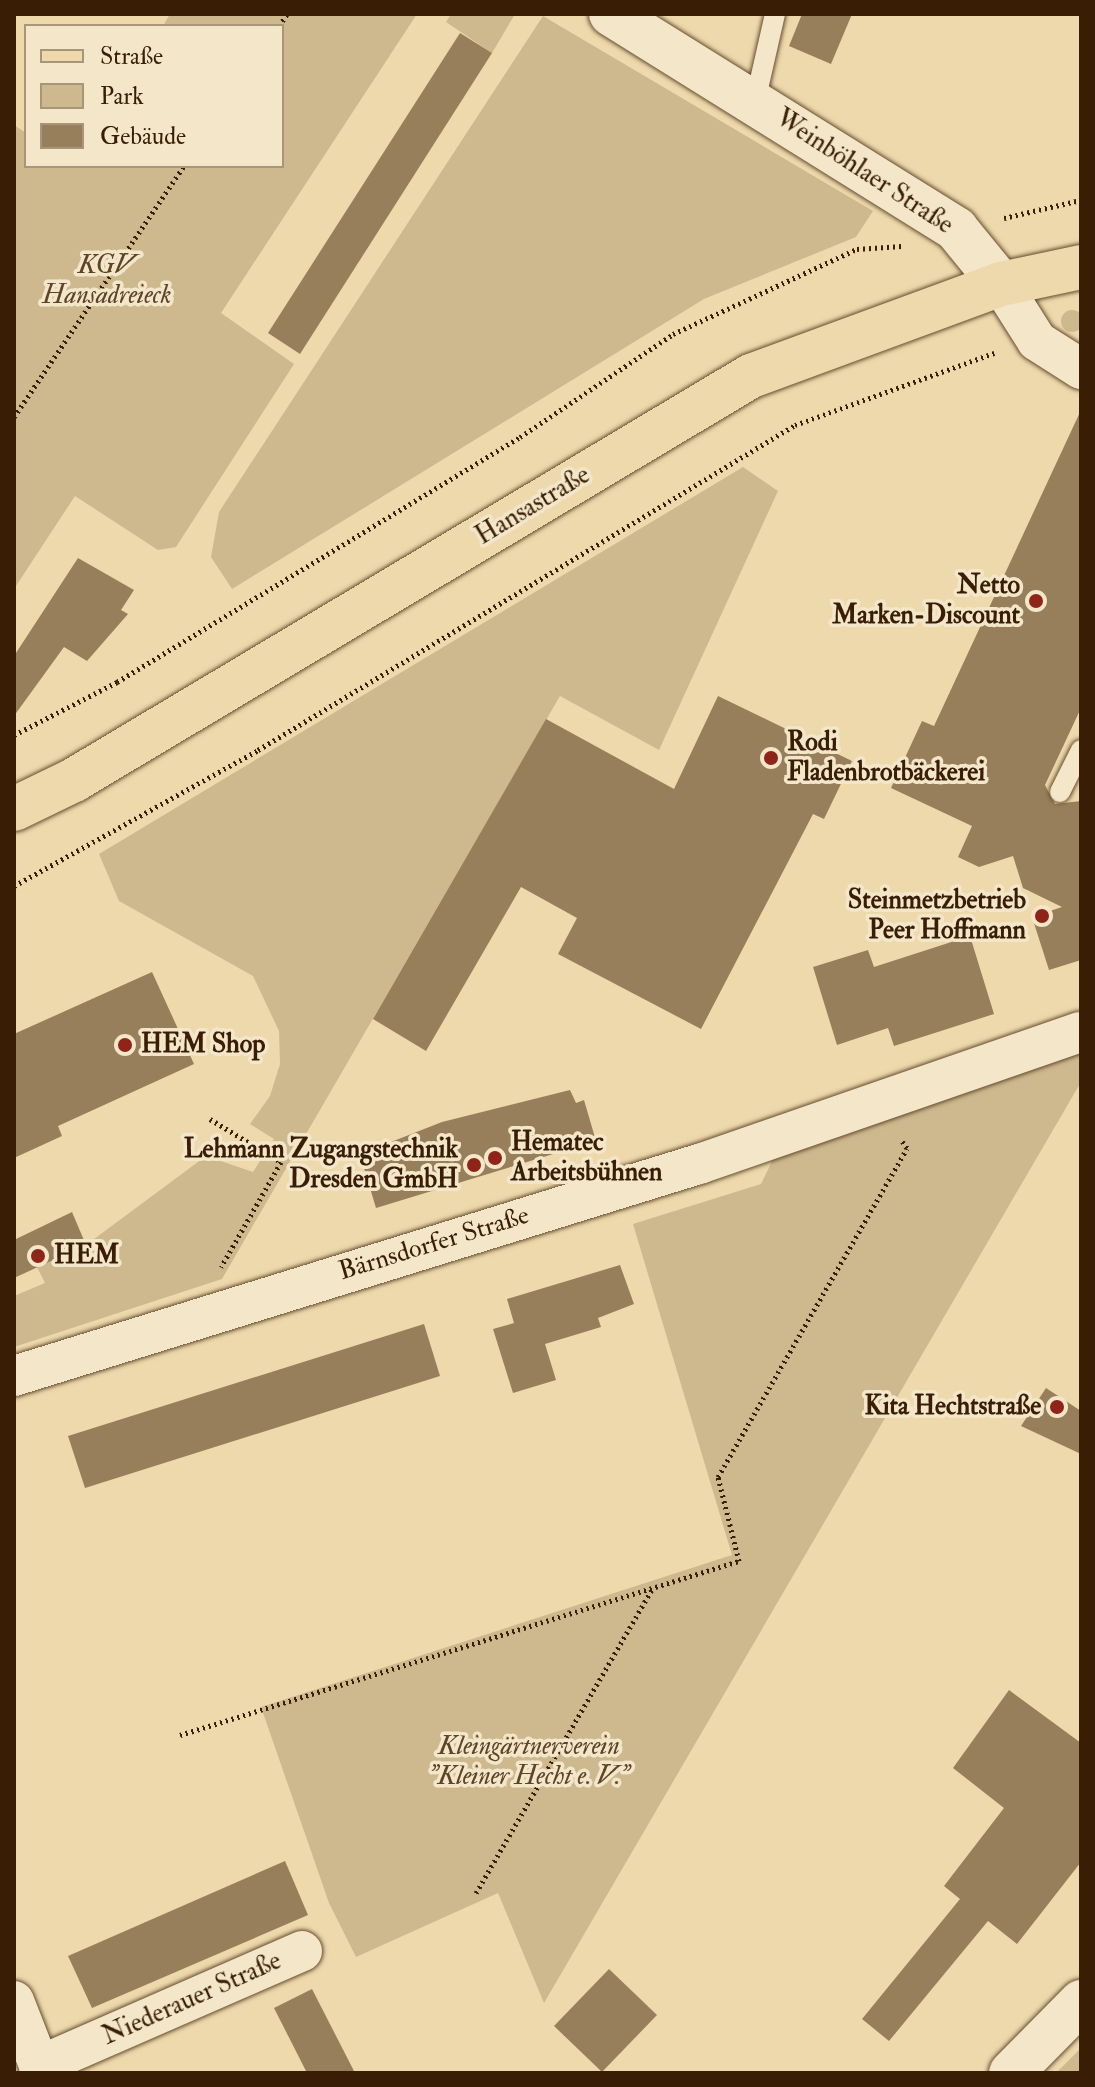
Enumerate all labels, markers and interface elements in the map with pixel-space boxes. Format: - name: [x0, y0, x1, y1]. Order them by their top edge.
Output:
- legend: [24, 24, 284, 168]
- text: Straße: [100, 41, 163, 72]
- text: Park: [100, 81, 144, 112]
- street label: Weinböhlaer Straße: [769, 103, 959, 241]
- text: Gebäude: [100, 121, 186, 152]
- park label: KGV Hansadreieck: [42, 250, 172, 312]
- street label: Hansastraße: [470, 460, 596, 552]
- place label: Netto Marken-Discount: [832, 570, 1020, 632]
- marker: Netto Marken-Discount: [1027, 592, 1045, 610]
- place label: Rodi Fladenbrotbäckerei: [787, 727, 985, 788]
- marker: Rodi Fladenbrotbäckerei: [762, 749, 780, 767]
- place label: Steinmetzbetrieb Peer Hoffmann: [848, 885, 1026, 946]
- marker: Steinmetzbetrieb Peer Hoffmann: [1033, 907, 1051, 925]
- place label: HEM Shop: [141, 1029, 265, 1061]
- marker: HEM Shop: [116, 1036, 134, 1054]
- place label: Hematec Arbeitsbühnen: [511, 1127, 662, 1188]
- place label: Lehmann Zugangstechnik Dresden GmbH: [184, 1134, 458, 1196]
- marker: Hematec Arbeitsbühnen: [486, 1149, 504, 1167]
- marker: Lehmann Zugangstechnik Dresden GmbH: [465, 1156, 483, 1174]
- street label: Bärnsdorfer Straße: [335, 1200, 533, 1288]
- place label: HEM: [54, 1240, 119, 1272]
- marker: HEM: [29, 1247, 47, 1265]
- place label: Kita Hechtstraße: [865, 1391, 1041, 1423]
- marker: Kita Hechtstraße: [1048, 1398, 1066, 1416]
- park label: Kleingärtnerverein "Kleiner Hecht e. V.": [429, 1731, 629, 1792]
- street label: Niederauer Straße: [98, 1946, 286, 2052]

